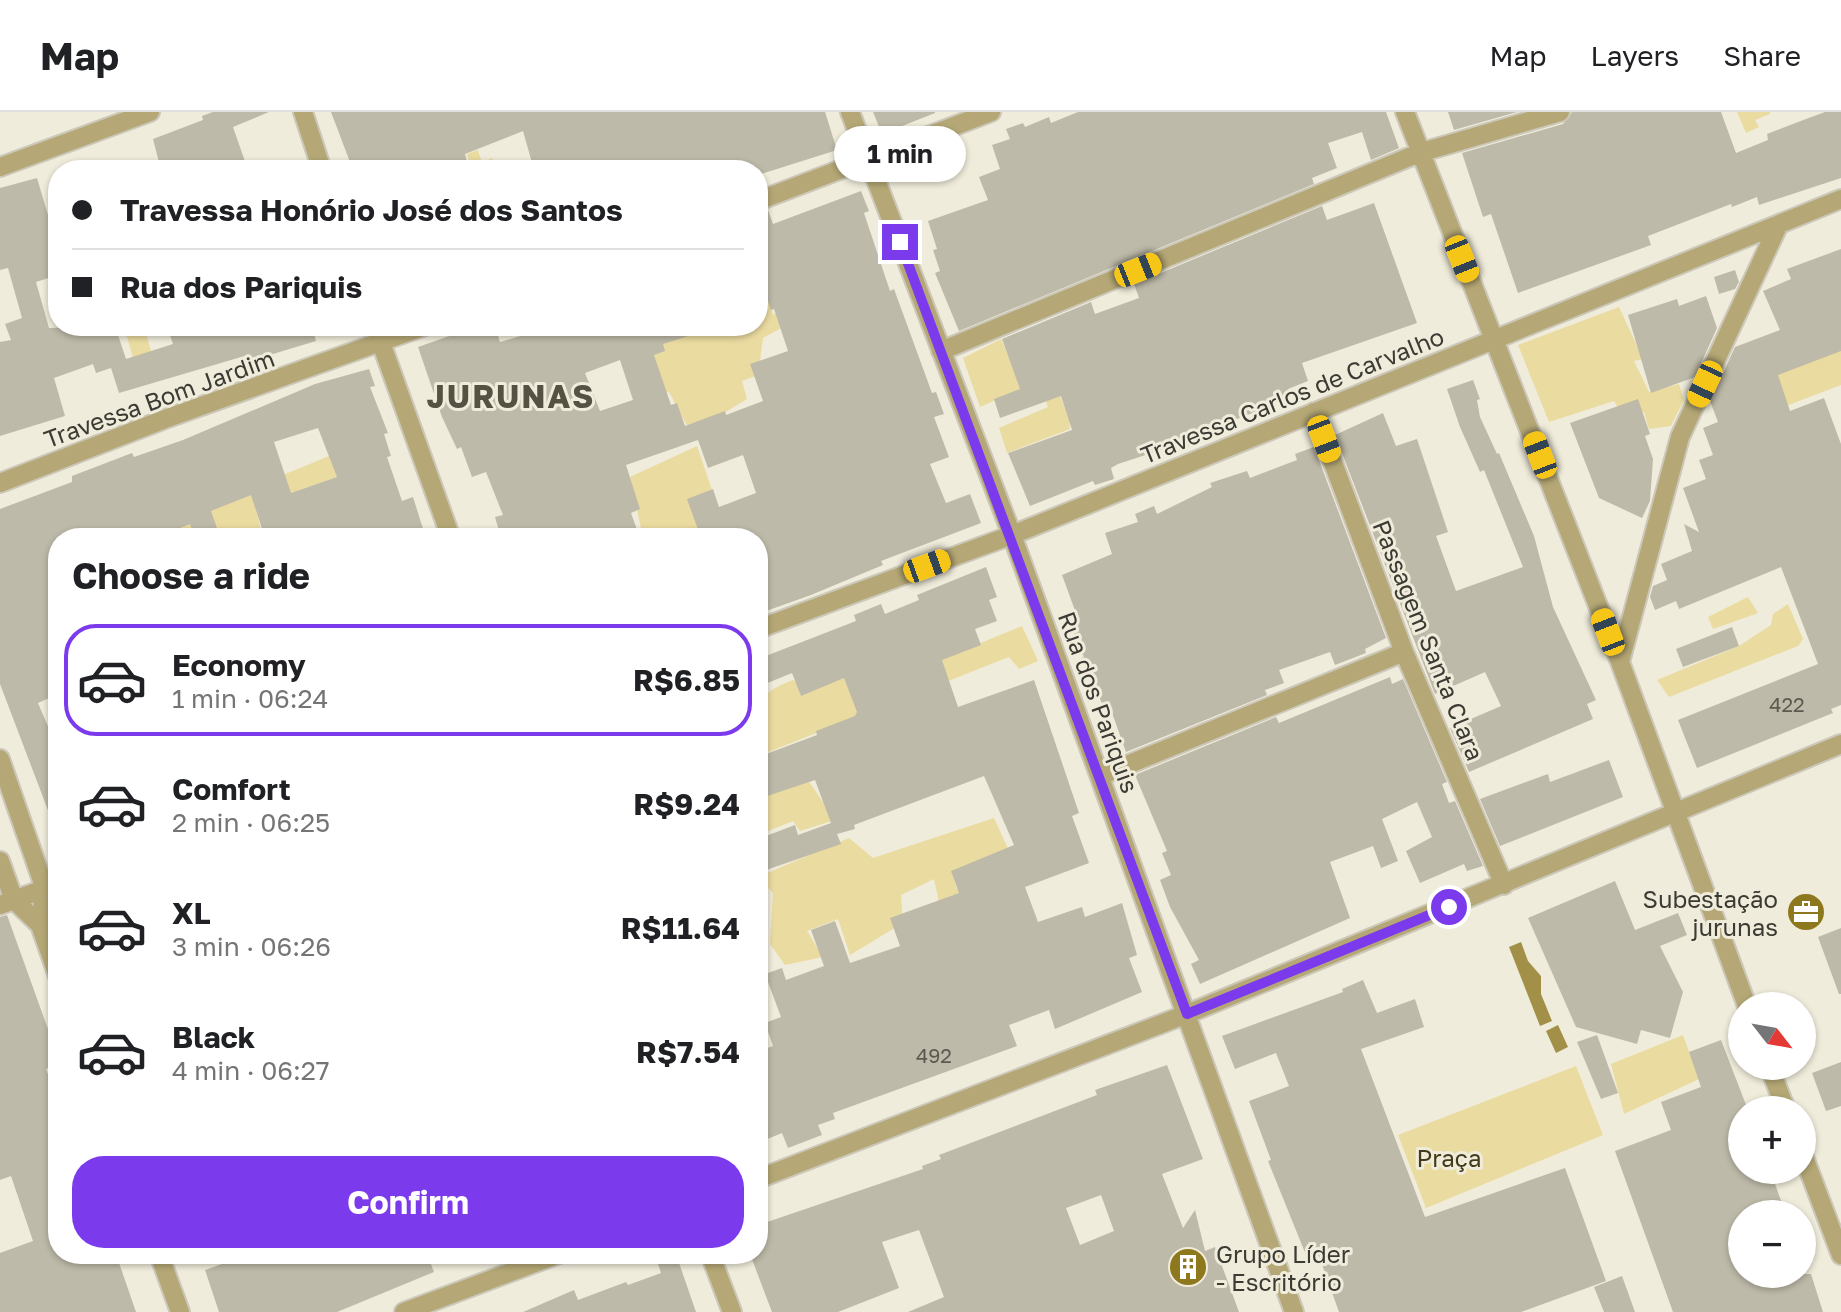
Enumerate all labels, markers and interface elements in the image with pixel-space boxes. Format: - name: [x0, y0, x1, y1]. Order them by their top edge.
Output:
- text: Map: [40, 33, 119, 78]
- text: Map: [1489, 39, 1547, 72]
- text: Layers: [1591, 39, 1679, 72]
- text: Share: [1723, 39, 1801, 72]
- callout: 1 min: [834, 126, 966, 182]
- text: 1 min: [867, 138, 933, 169]
- text: Travessa Honório José dos Santos: [120, 192, 623, 228]
- route end: [882, 224, 918, 260]
- car: [1442, 232, 1482, 286]
- car: [1111, 250, 1165, 290]
- text: Rua dos Pariquis: [120, 269, 362, 305]
- street label: Travessa Carlos de Carvalho: [1136, 321, 1448, 469]
- street label: Travessa Bom Jardim: [40, 343, 278, 453]
- car: [1684, 357, 1726, 411]
- district label: JURUNAS: [427, 377, 595, 415]
- car: [1304, 412, 1344, 466]
- car: [1520, 428, 1560, 482]
- street label: Passagem Santa Clara: [1367, 516, 1491, 764]
- car: [900, 547, 954, 585]
- text: Choose a ride: [72, 554, 310, 597]
- car: [1588, 605, 1628, 659]
- street label: Rua dos Pariquis: [1053, 607, 1145, 797]
- icon: car: [76, 644, 148, 716]
- text: Economy: [172, 647, 306, 683]
- text: R$6.85: [633, 662, 740, 698]
- text: 1 min · 06:24: [172, 683, 328, 714]
- house number: 422: [1769, 692, 1805, 716]
- icon: car: [76, 768, 148, 840]
- text: Comfort: [172, 771, 291, 807]
- text: R$9.24: [633, 786, 740, 822]
- text: 2 min · 06:25: [172, 807, 330, 838]
- place label: Subestação jurunas: [1643, 884, 1778, 941]
- route start: [1431, 889, 1467, 925]
- office icon: Subestação jurunas: [1785, 891, 1827, 933]
- icon: car: [76, 892, 148, 964]
- text: XL: [172, 895, 211, 931]
- text: R$11.64: [621, 910, 740, 946]
- text: 3 min · 06:26: [172, 931, 331, 962]
- north arrow: [1728, 992, 1816, 1080]
- map controls: [1728, 992, 1816, 1288]
- icon: car: [76, 1016, 148, 1088]
- text: Black: [172, 1019, 255, 1055]
- text: R$7.54: [636, 1034, 740, 1070]
- house number: 492: [916, 1043, 952, 1067]
- text: 4 min · 06:27: [172, 1055, 330, 1086]
- button: +: [1728, 1096, 1816, 1184]
- park label: Praça: [1416, 1143, 1482, 1172]
- button: Confirm: [72, 1156, 744, 1248]
- button: −: [1728, 1200, 1816, 1288]
- place label: Grupo Líder - Escritório: [1216, 1239, 1350, 1296]
- building icon: Grupo Líder - Escritório: [1167, 1246, 1209, 1288]

